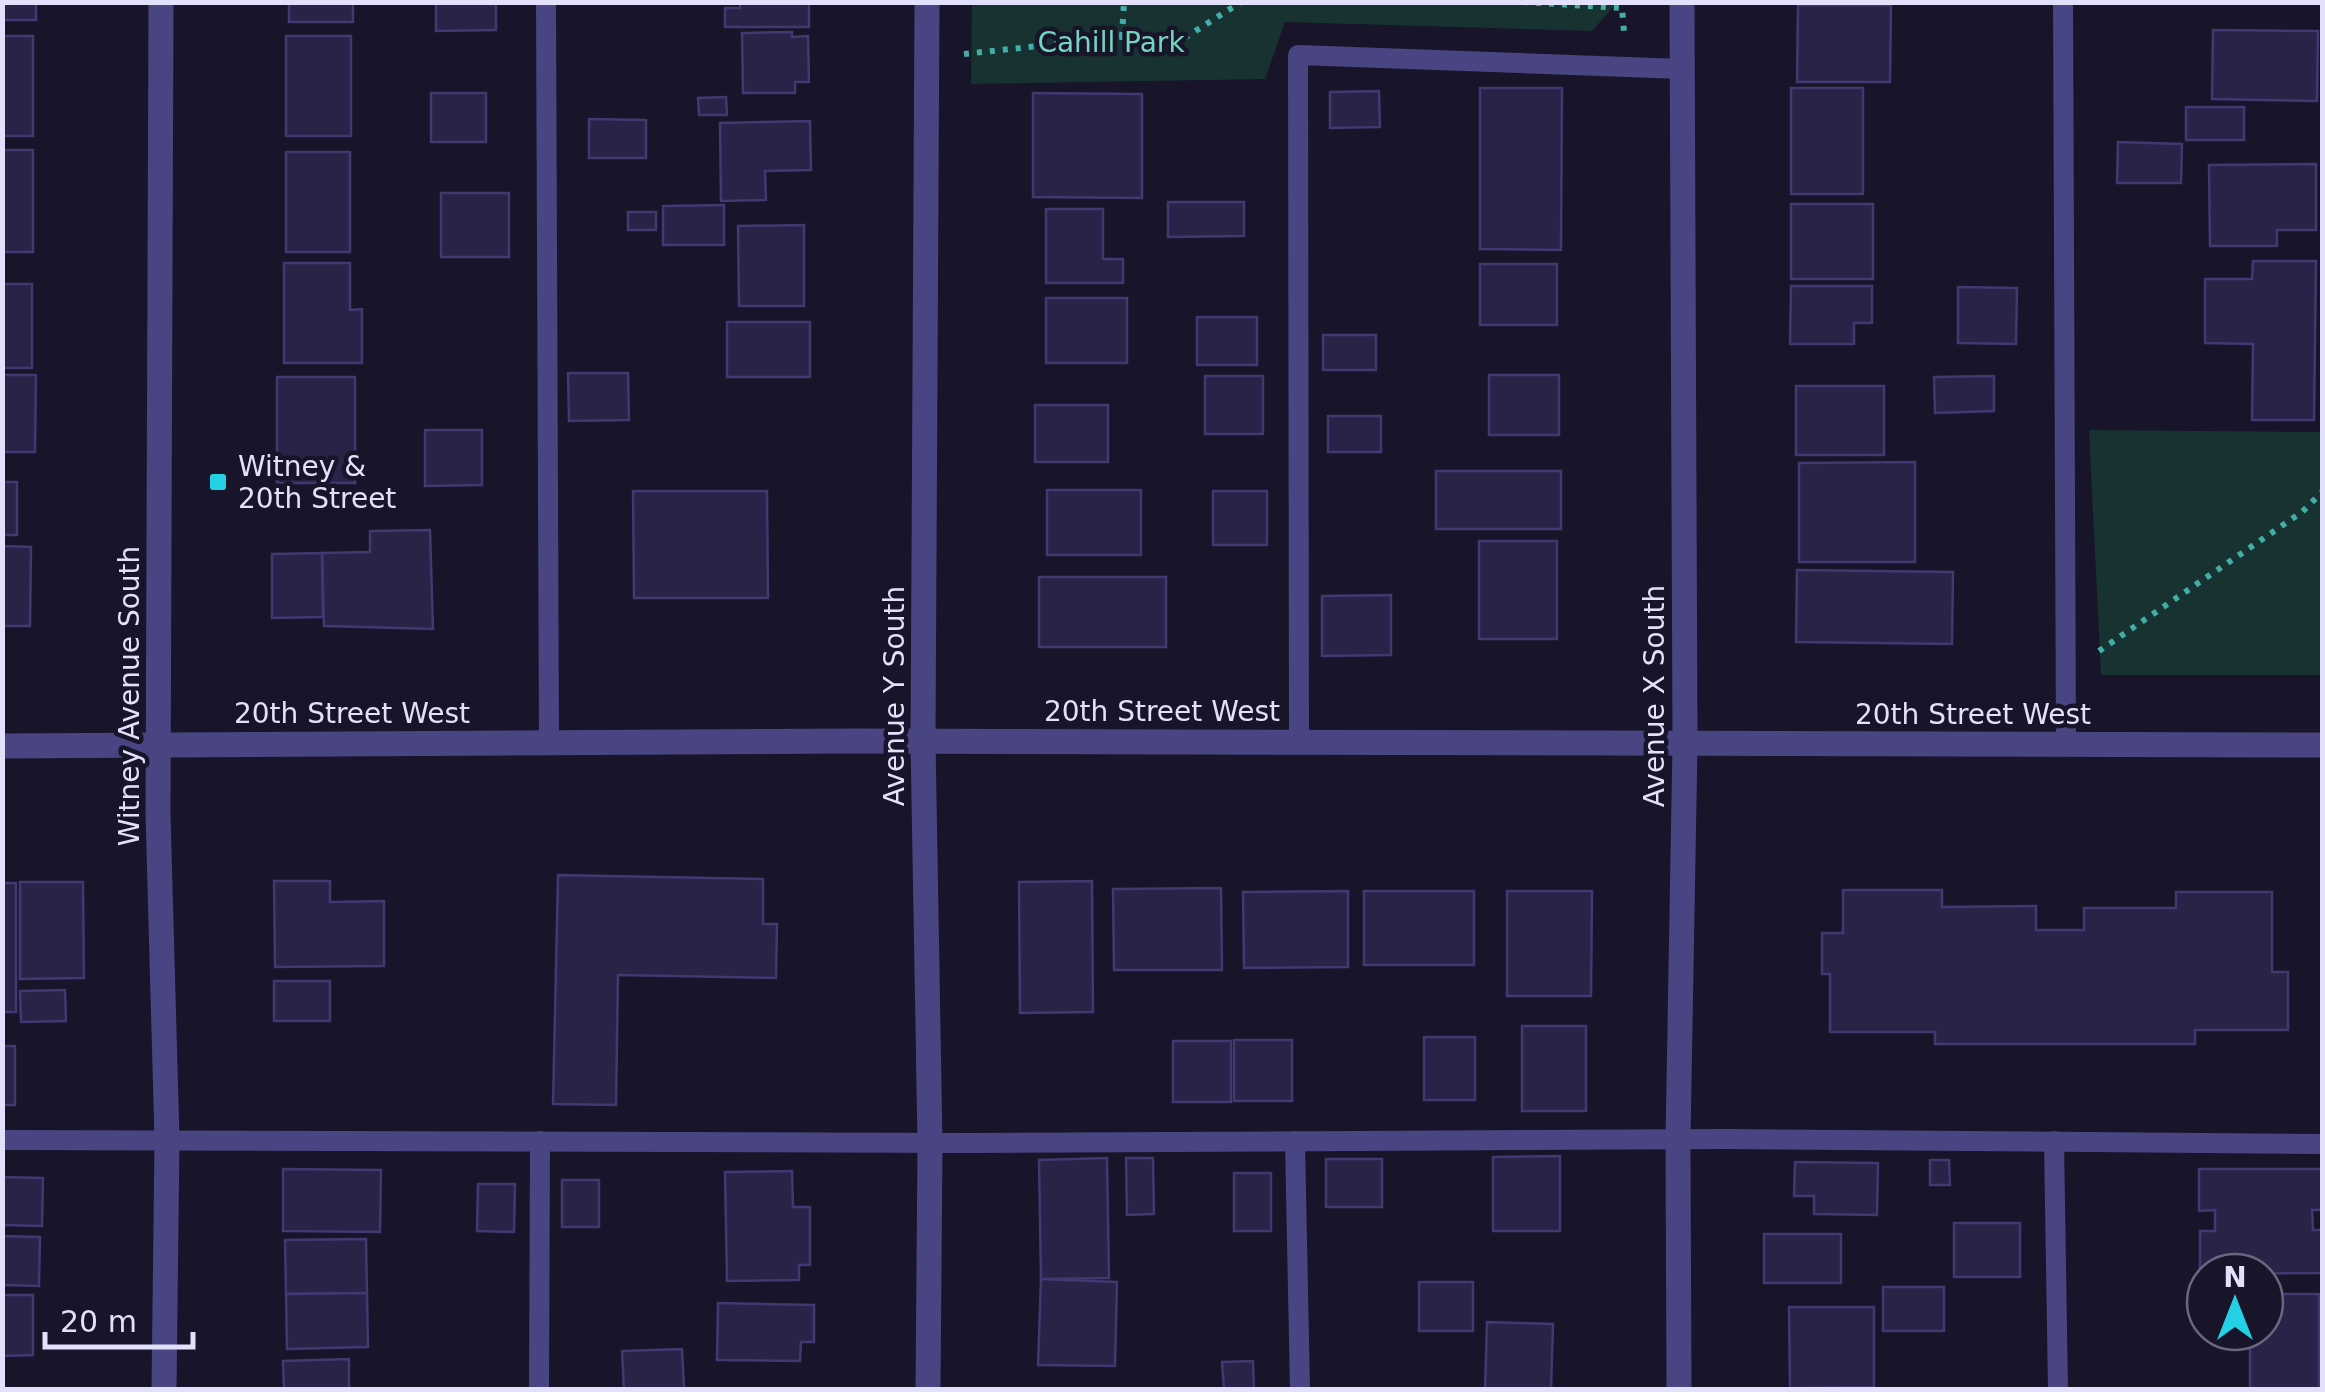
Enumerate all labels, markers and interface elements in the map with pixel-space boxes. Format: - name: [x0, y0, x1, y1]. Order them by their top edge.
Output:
- park label: Cahill Park: [1037, 26, 1185, 59]
- place label: Witney & 20th Street: [238, 450, 396, 515]
- marker: Witney & 20th Street: [207, 471, 229, 493]
- street label: Witney Avenue South: [113, 546, 146, 846]
- street label: Avenue X South: [1638, 585, 1671, 807]
- street label: Avenue Y South: [878, 586, 911, 806]
- street label: 20th Street West: [1044, 695, 1280, 728]
- street label: 20th Street West: [234, 697, 470, 730]
- street label: 20th Street West: [1855, 698, 2091, 731]
- north arrow: [2185, 1252, 2285, 1352]
- text: N: [2223, 1261, 2247, 1294]
- scale bar: [45, 1287, 192, 1349]
- text: 20 m: [60, 1304, 137, 1339]

